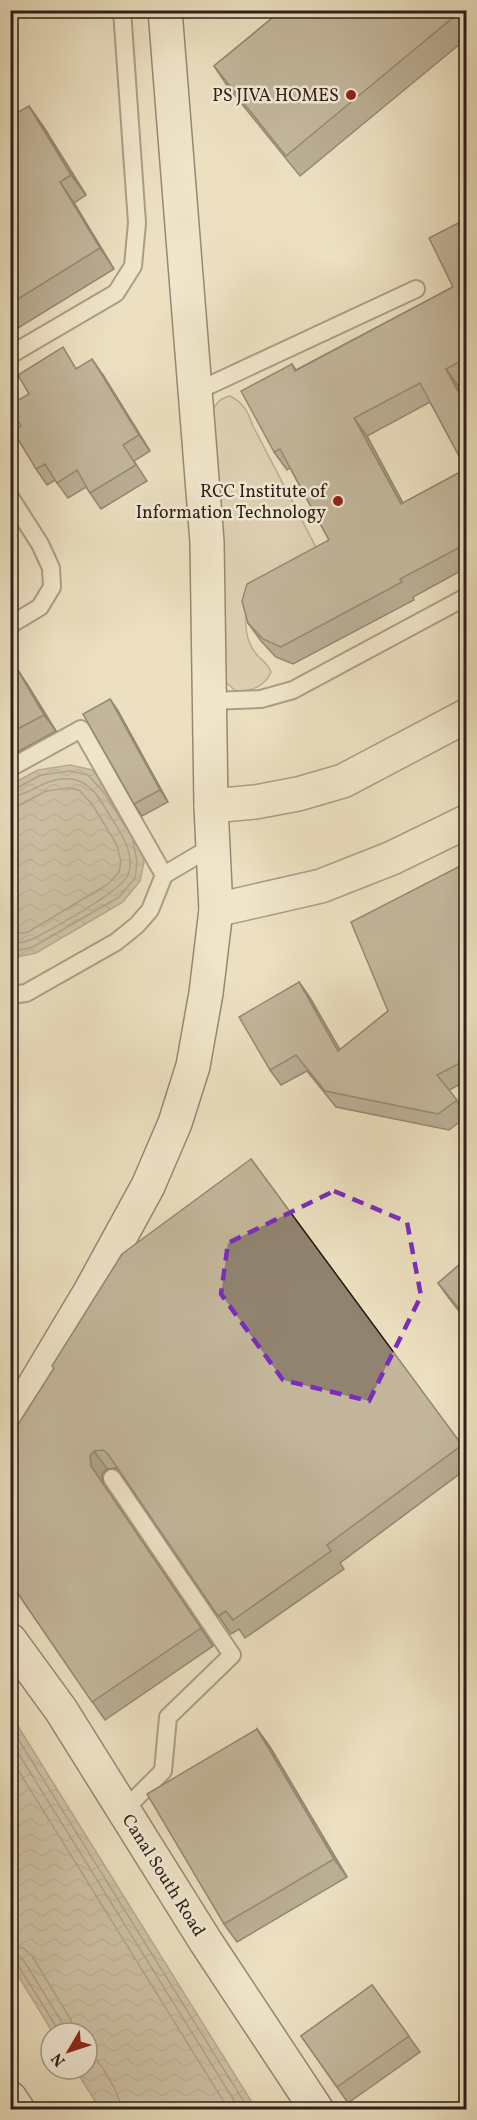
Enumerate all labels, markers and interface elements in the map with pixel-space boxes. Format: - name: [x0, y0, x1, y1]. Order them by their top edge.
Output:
- place label: PS JIVA HOMES: [212, 84, 339, 109]
- marker: PS JIVA HOMES: [344, 88, 358, 102]
- place label: RCC Institute of Information Technology: [136, 480, 328, 526]
- marker: RCC Institute of Information Technology: [331, 494, 345, 508]
- street label: Canal South Road: [115, 1810, 211, 1942]
- north arrow: [39, 2021, 99, 2081]
- text: N: [46, 2047, 71, 2071]

